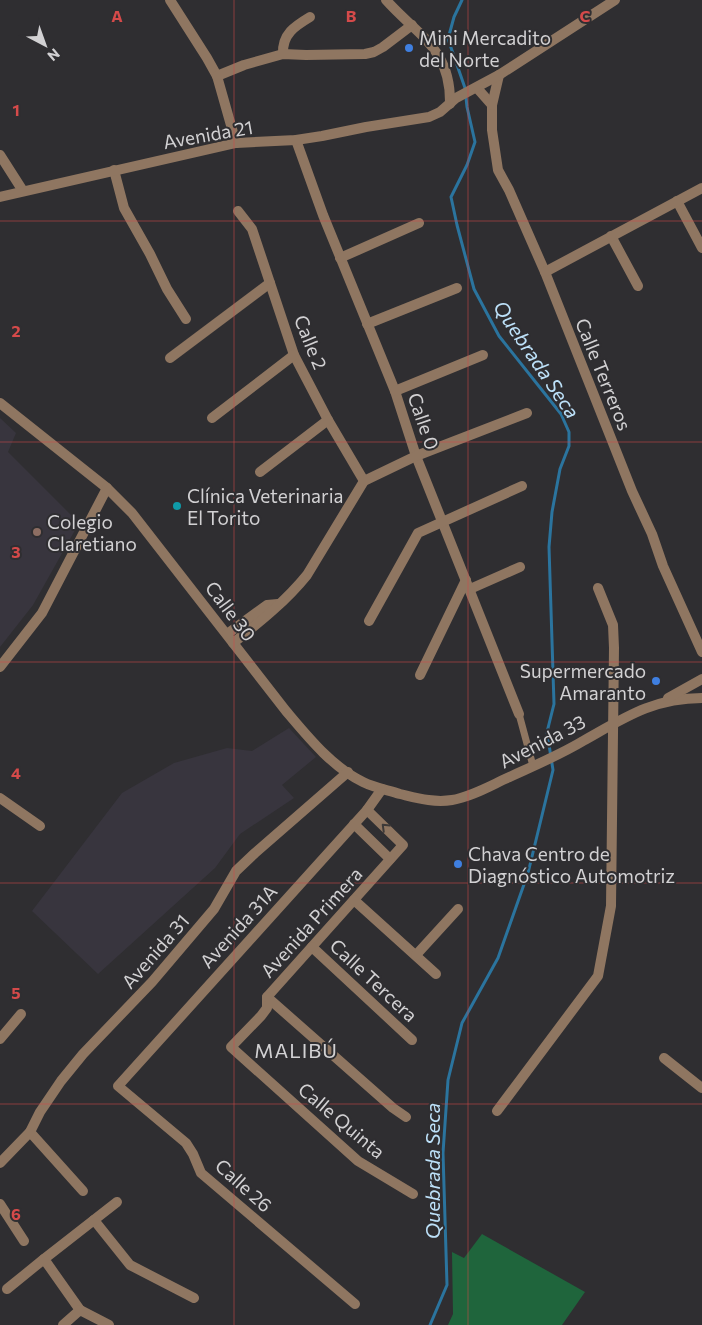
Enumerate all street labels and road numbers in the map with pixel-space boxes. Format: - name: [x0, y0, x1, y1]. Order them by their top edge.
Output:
- street label: Avenida 21: [161, 115, 255, 153]
- street label: Calle 2: [290, 311, 332, 373]
- street label: Calle Terreros: [571, 315, 637, 433]
- street label: Calle 0: [404, 390, 444, 452]
- street label: Calle 30: [201, 576, 261, 646]
- street label: Avenida 33: [495, 709, 589, 773]
- street label: Avenida Primera: [255, 862, 367, 982]
- street label: Avenida 31A: [195, 880, 281, 972]
- street label: Avenida 31: [116, 909, 194, 993]
- street label: Calle Tercera: [326, 934, 422, 1026]
- street label: Calle Quinta: [294, 1077, 390, 1163]
- street label: Calle 26: [211, 1154, 277, 1216]

